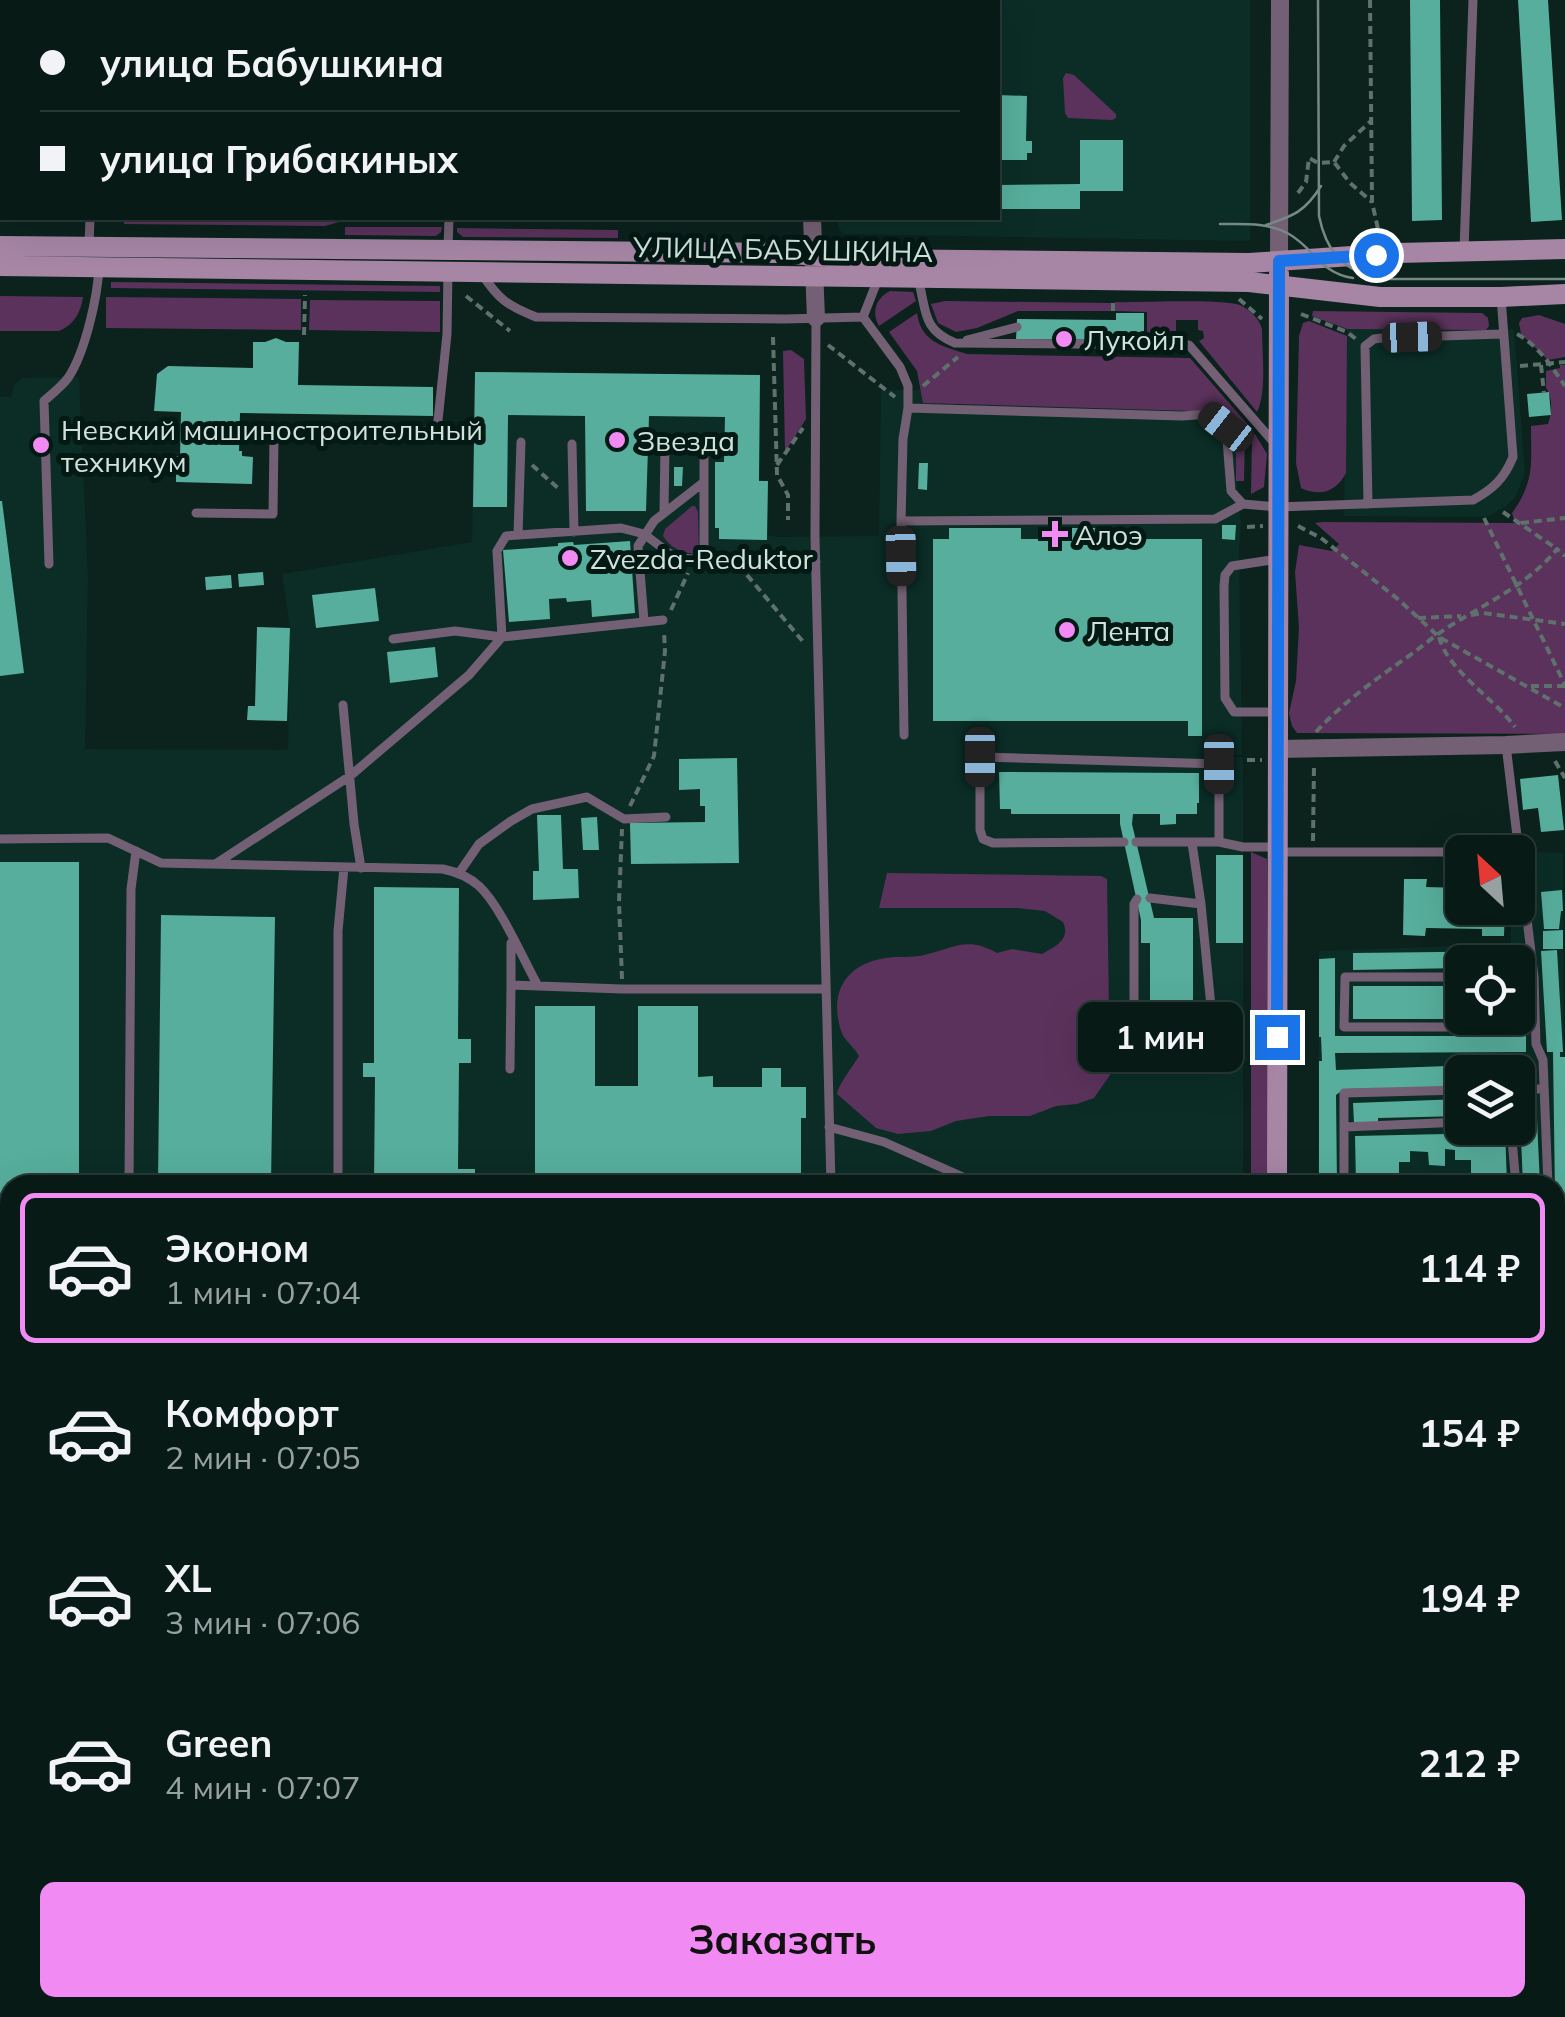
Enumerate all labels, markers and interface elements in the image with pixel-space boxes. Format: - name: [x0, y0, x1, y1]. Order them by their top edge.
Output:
- text: улица Бабушкина: [100, 39, 444, 87]
- text: улица Грибакиных: [100, 135, 458, 183]
- street label: УЛИЦА БАБУШКИНА: [632, 229, 934, 269]
- route start: [1354, 233, 1399, 278]
- car: [1381, 321, 1443, 353]
- place label: Лукойл: [1084, 322, 1185, 357]
- marker: Лукойл: [1053, 328, 1075, 350]
- car: [1193, 397, 1259, 457]
- place label: Невский машиностроительный техникум: [61, 412, 483, 479]
- place label: Звезда: [637, 423, 735, 458]
- marker: Звезда: [606, 429, 628, 451]
- marker: Невский машиностроительный техникум: [30, 434, 52, 456]
- place label: Алоэ: [1075, 517, 1143, 552]
- marker: Алоэ: [1044, 523, 1066, 545]
- car: [885, 526, 917, 586]
- place label: Zvezda-Reduktor: [590, 541, 814, 576]
- marker: Zvezda-Reduktor: [559, 547, 581, 569]
- place label: Лента: [1087, 613, 1170, 648]
- marker: Лента: [1056, 619, 1078, 641]
- car: [965, 727, 995, 787]
- car: [1204, 734, 1234, 794]
- north arrow: [1445, 835, 1535, 925]
- map controls: [1445, 835, 1535, 1145]
- button: locate: [1445, 945, 1535, 1035]
- callout: 1 мин: [1077, 1002, 1242, 1072]
- route end: [1255, 1015, 1300, 1060]
- text: 1 мин: [1116, 1017, 1205, 1057]
- button: layers: [1445, 1055, 1535, 1145]
- icon: car: [45, 1223, 135, 1313]
- text: Эконом: [165, 1224, 309, 1272]
- text: 114 ₽: [1418, 1244, 1520, 1292]
- text: 1 мин · 07:04: [165, 1272, 360, 1312]
- icon: car: [45, 1388, 135, 1478]
- text: Комфорт: [165, 1389, 339, 1437]
- text: 154 ₽: [1418, 1409, 1520, 1457]
- text: 2 мин · 07:05: [165, 1437, 360, 1477]
- icon: car: [45, 1553, 135, 1643]
- text: XL: [165, 1554, 212, 1602]
- text: 194 ₽: [1418, 1574, 1520, 1622]
- text: 3 мин · 07:06: [165, 1602, 360, 1642]
- icon: car: [45, 1718, 135, 1808]
- text: Green: [165, 1719, 272, 1767]
- text: 212 ₽: [1418, 1739, 1520, 1787]
- text: 4 мин · 07:07: [165, 1767, 360, 1807]
- button: Заказать: [40, 1882, 1525, 1997]

